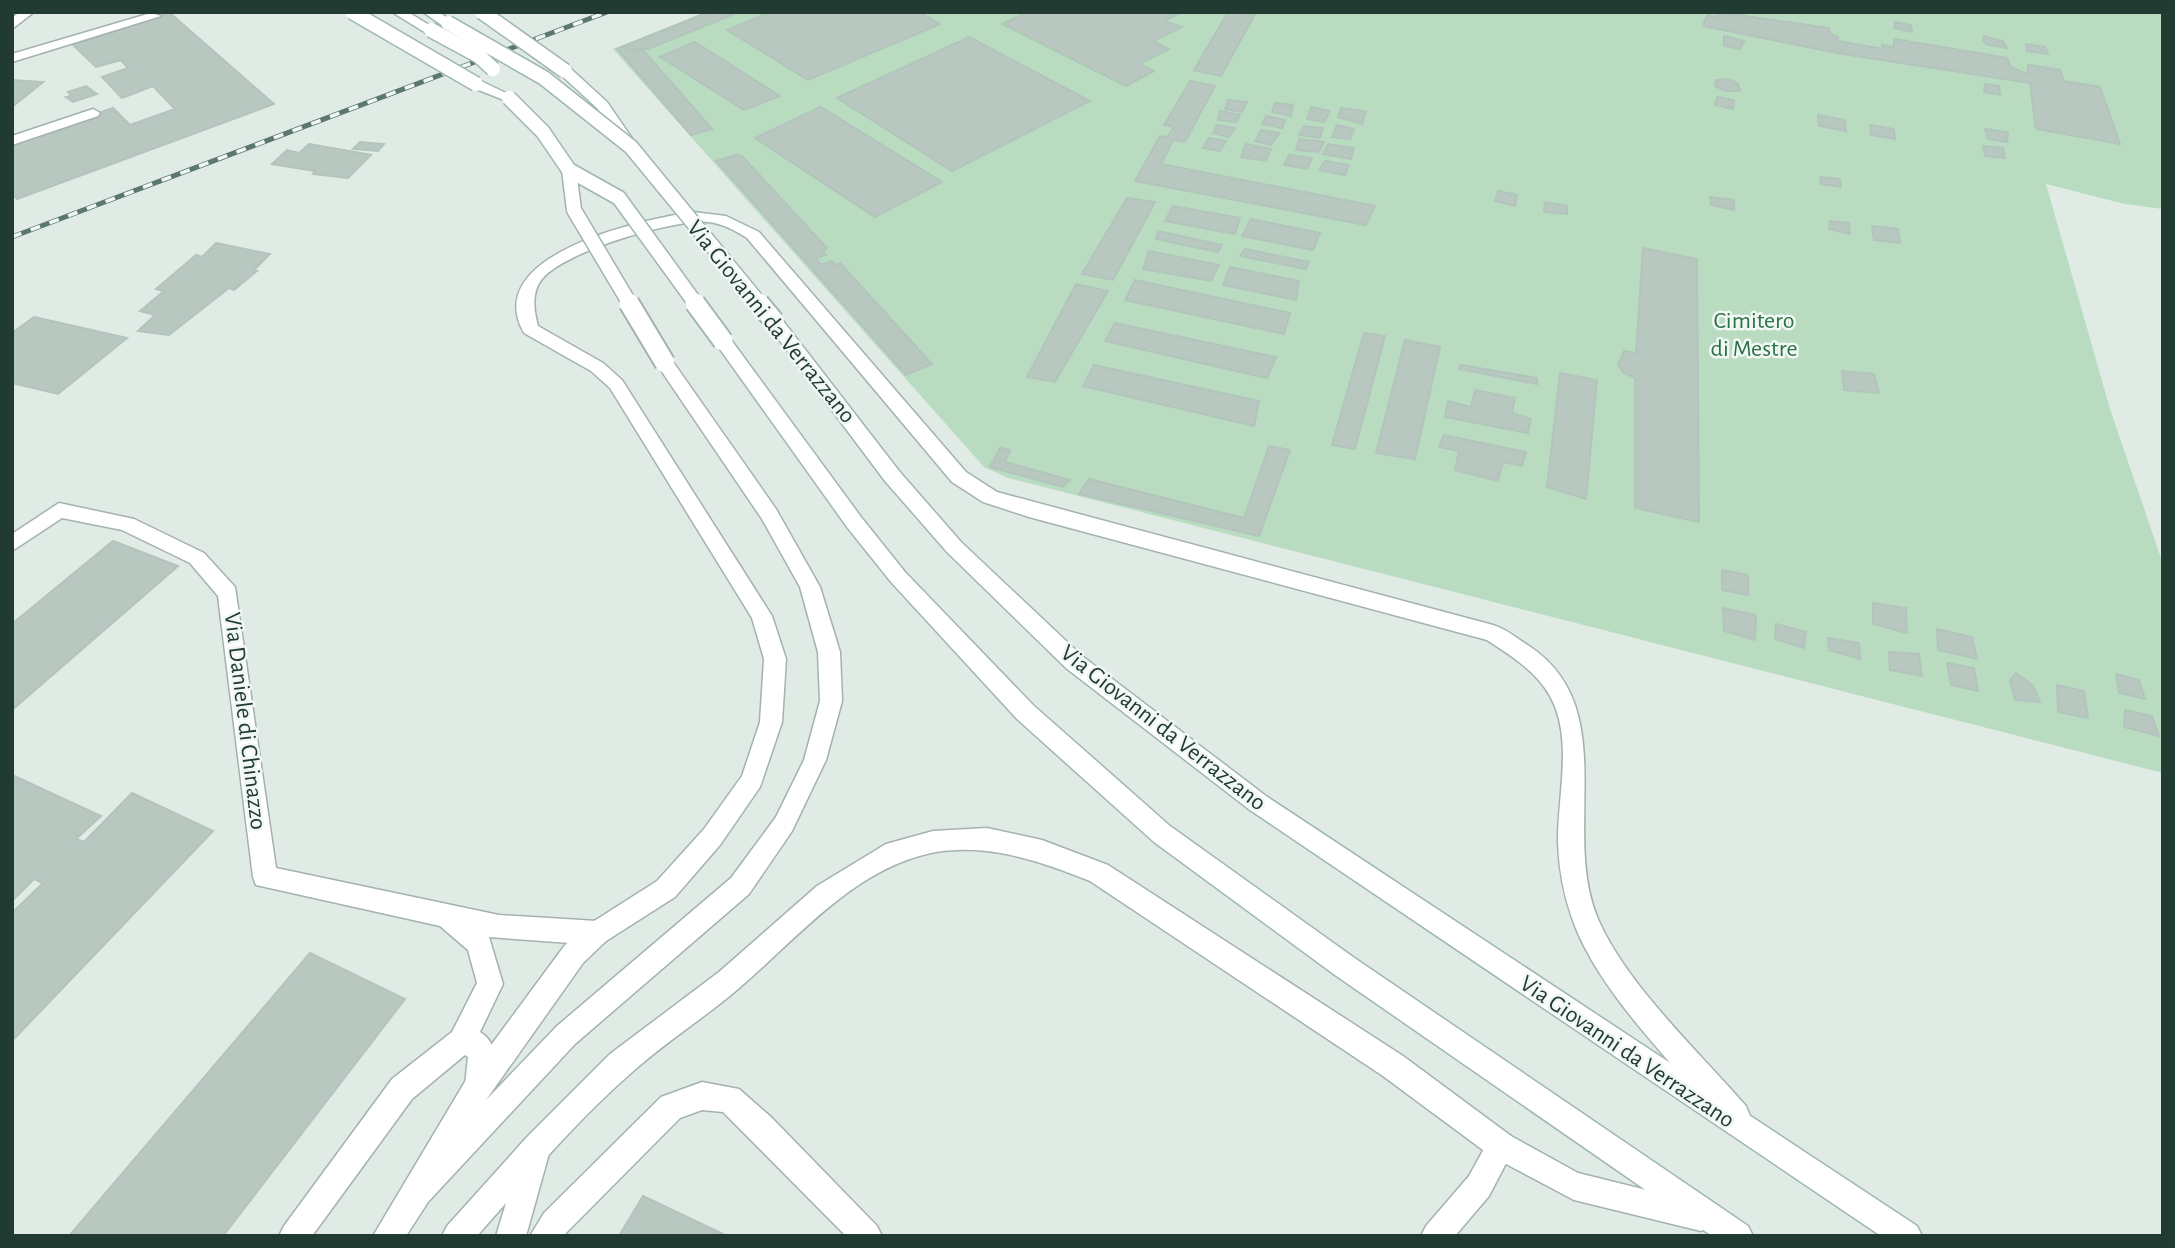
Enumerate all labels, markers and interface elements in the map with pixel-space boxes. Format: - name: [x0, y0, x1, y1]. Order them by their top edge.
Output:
- street label: Via Giovanni da Verrazzano: [682, 216, 860, 428]
- park label: Cimitero di Mestre: [1710, 309, 1798, 361]
- street label: Via Daniele di Chinazzo: [220, 611, 270, 831]
- street label: Via Giovanni da Verrazzano: [1056, 641, 1270, 815]
- street label: Via Giovanni da Verrazzano: [1515, 971, 1739, 1133]

